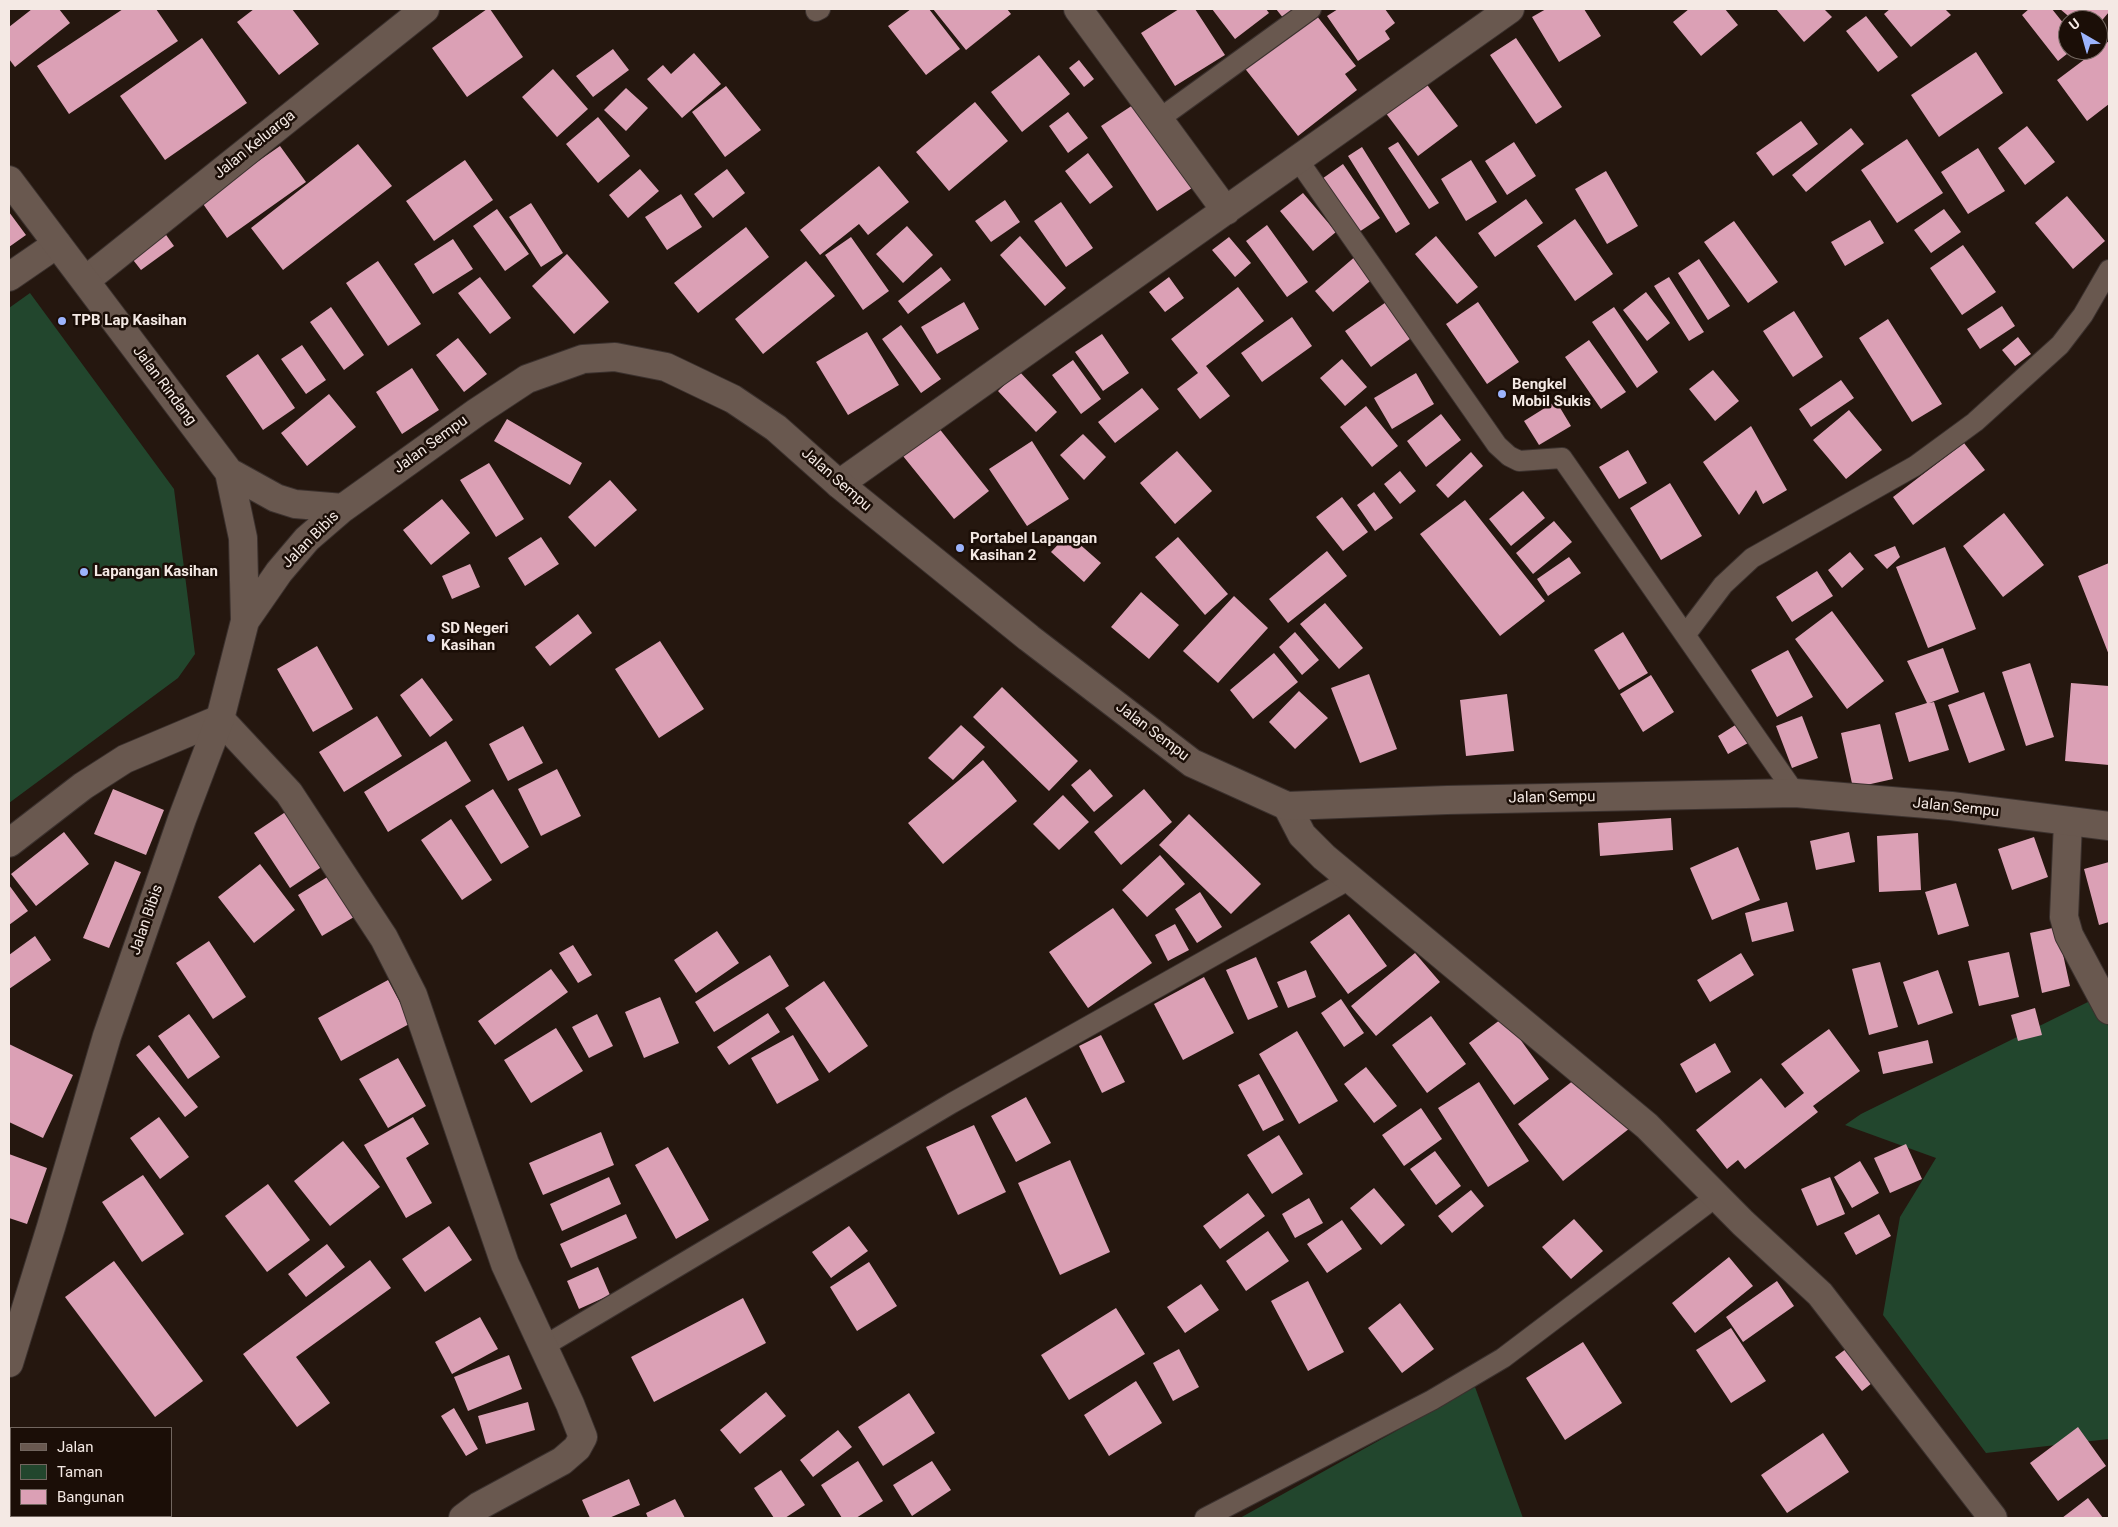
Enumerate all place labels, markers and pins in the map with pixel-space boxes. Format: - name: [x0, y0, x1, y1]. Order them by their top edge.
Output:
- place label: TPB Lap Kasihan: [72, 312, 187, 330]
- marker: TPB Lap Kasihan: [56, 315, 68, 327]
- place label: Bengkel Mobil Sukis: [1512, 376, 1591, 411]
- marker: Bengkel Mobil Sukis: [1496, 388, 1508, 400]
- place label: Portabel Lapangan Kasihan 2: [970, 530, 1097, 565]
- marker: Portabel Lapangan Kasihan 2: [954, 542, 966, 554]
- place label: Lapangan Kasihan: [94, 563, 218, 581]
- marker: Lapangan Kasihan: [78, 566, 90, 578]
- place label: SD Negeri Kasihan: [441, 620, 509, 655]
- marker: SD Negeri Kasihan: [425, 632, 437, 644]

